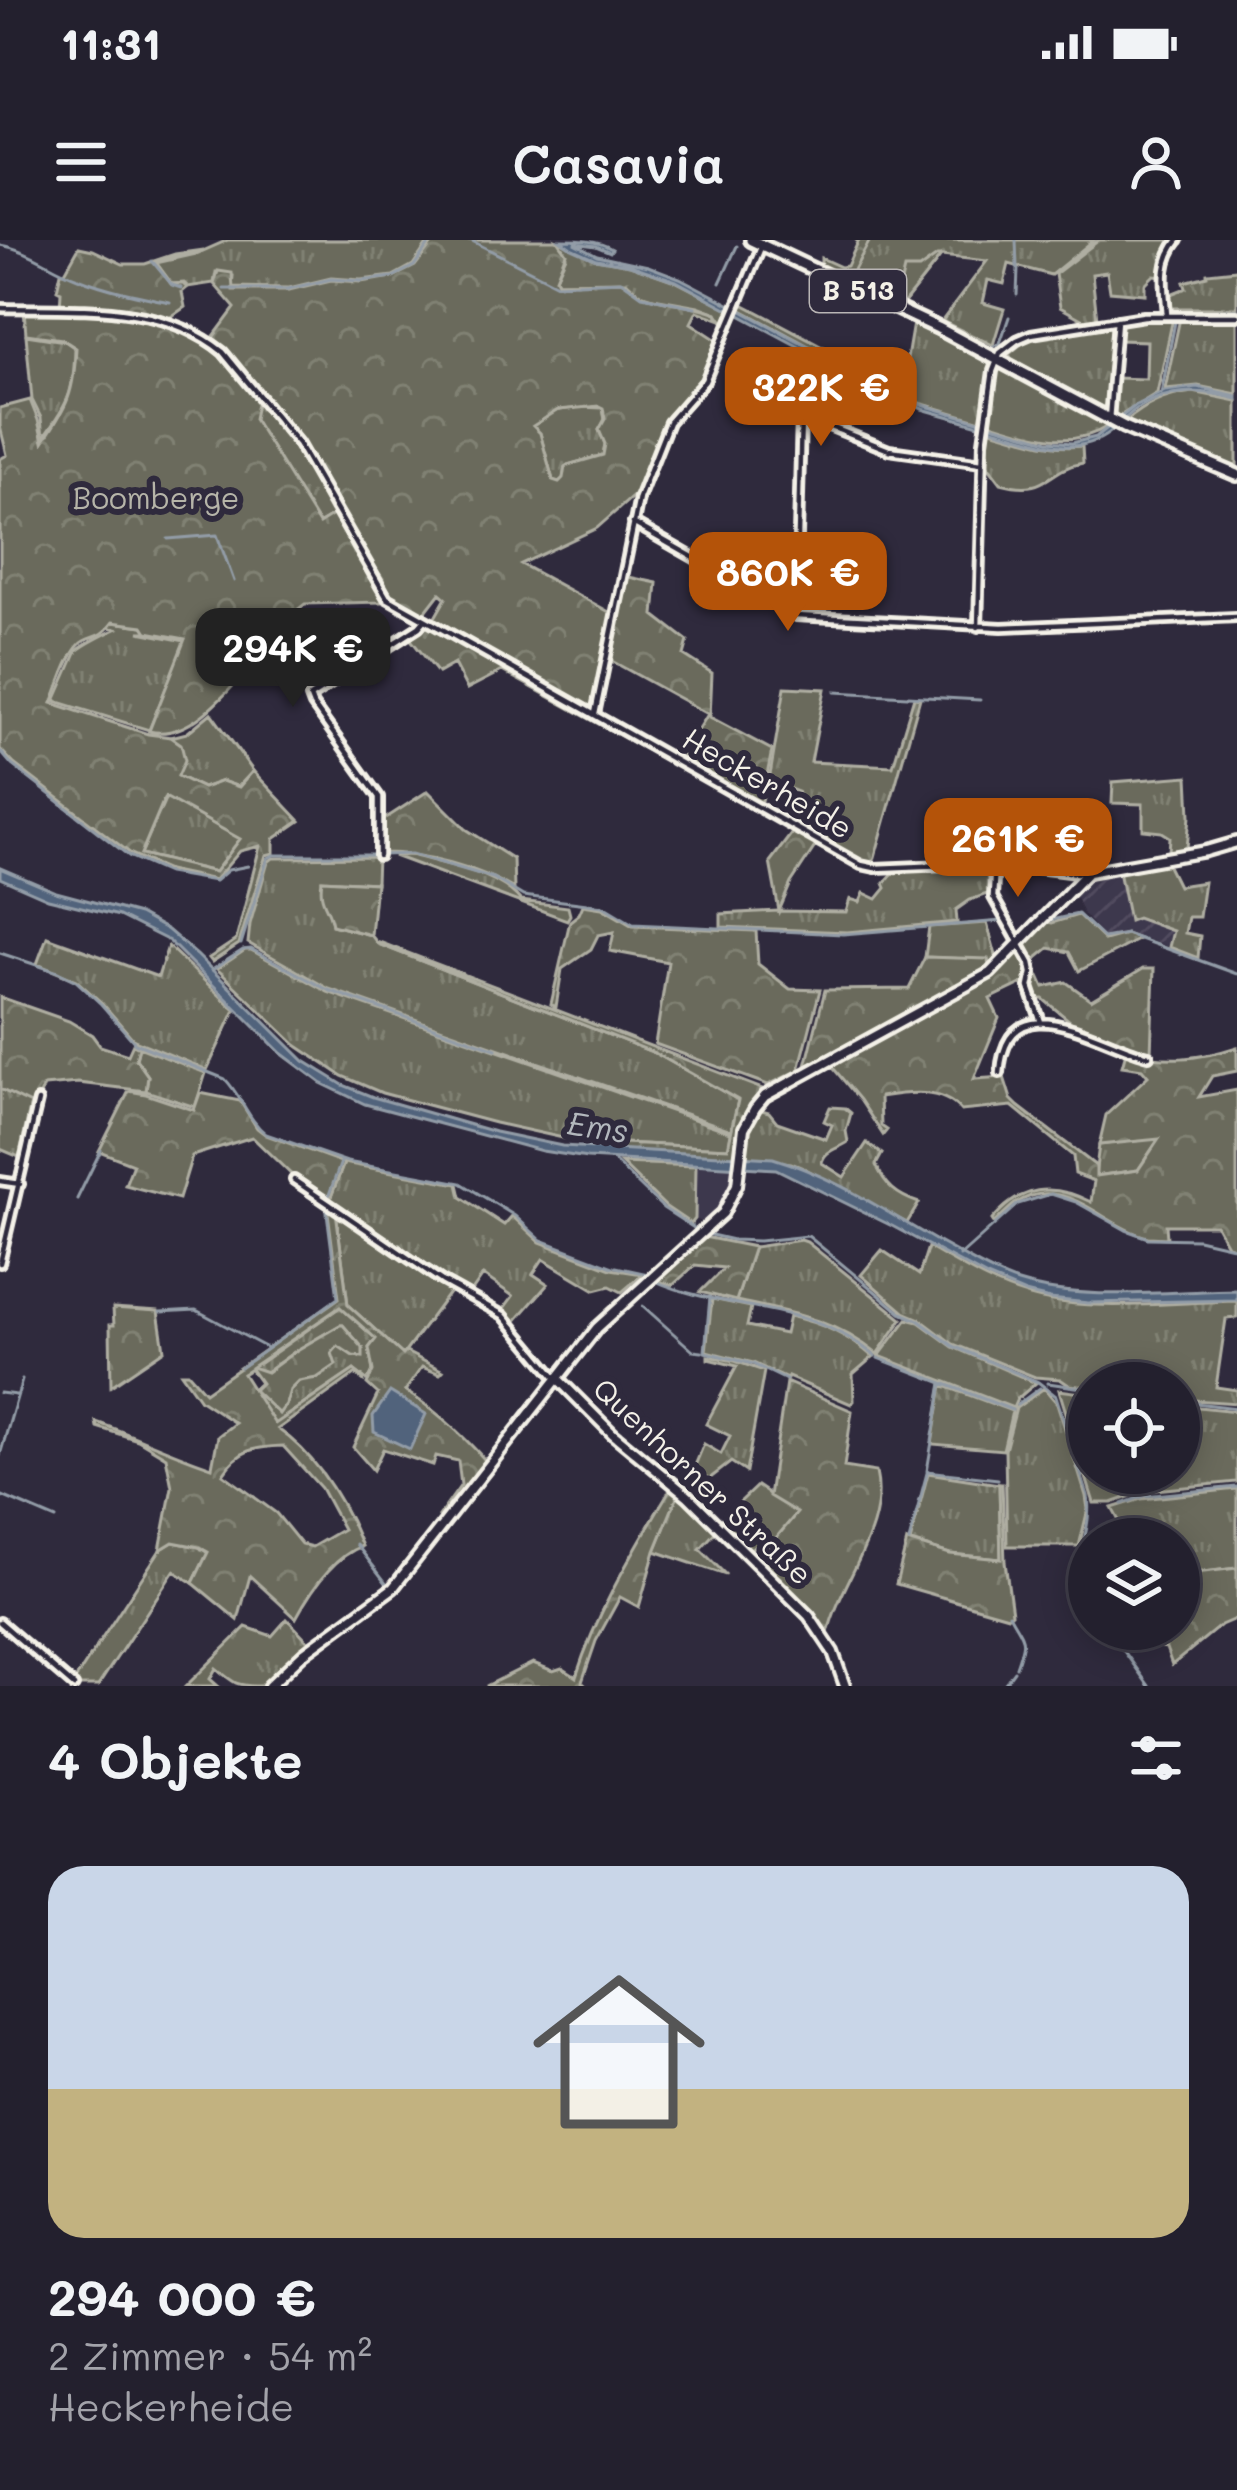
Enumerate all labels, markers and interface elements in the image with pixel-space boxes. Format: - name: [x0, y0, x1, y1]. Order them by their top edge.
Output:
- text: 11:31: [60, 13, 161, 71]
- text: Casavia: [512, 127, 725, 198]
- icon: menu: [48, 129, 114, 195]
- icon: person: [1123, 129, 1189, 195]
- road number: B 513: [810, 270, 906, 312]
- pin: 322K €: [723, 347, 919, 449]
- text: 322K €: [752, 360, 890, 411]
- park label: Boomberge: [73, 477, 239, 517]
- pin: 860K €: [690, 532, 886, 634]
- text: 860K €: [716, 545, 860, 596]
- pin: 294K €: [195, 608, 391, 710]
- text: 294K €: [222, 621, 364, 672]
- street label: Heckerheide: [676, 718, 860, 847]
- pin: 261K €: [920, 798, 1116, 900]
- text: 261K €: [951, 811, 1085, 862]
- water label: Ems: [565, 1100, 632, 1151]
- map controls: [1068, 1362, 1200, 1650]
- button: locate: [1068, 1362, 1200, 1494]
- street label: Quenhorner Straße: [585, 1368, 822, 1593]
- button: layers: [1068, 1518, 1200, 1650]
- text: 4 Objekte: [48, 1725, 303, 1792]
- icon: filters: [1123, 1725, 1189, 1791]
- icon: home: [511, 1944, 727, 2160]
- text: 294 000 €: [48, 2262, 316, 2329]
- text: 2 Zimmer · 54 m²: [48, 2329, 372, 2380]
- text: Heckerheide: [48, 2380, 294, 2431]

